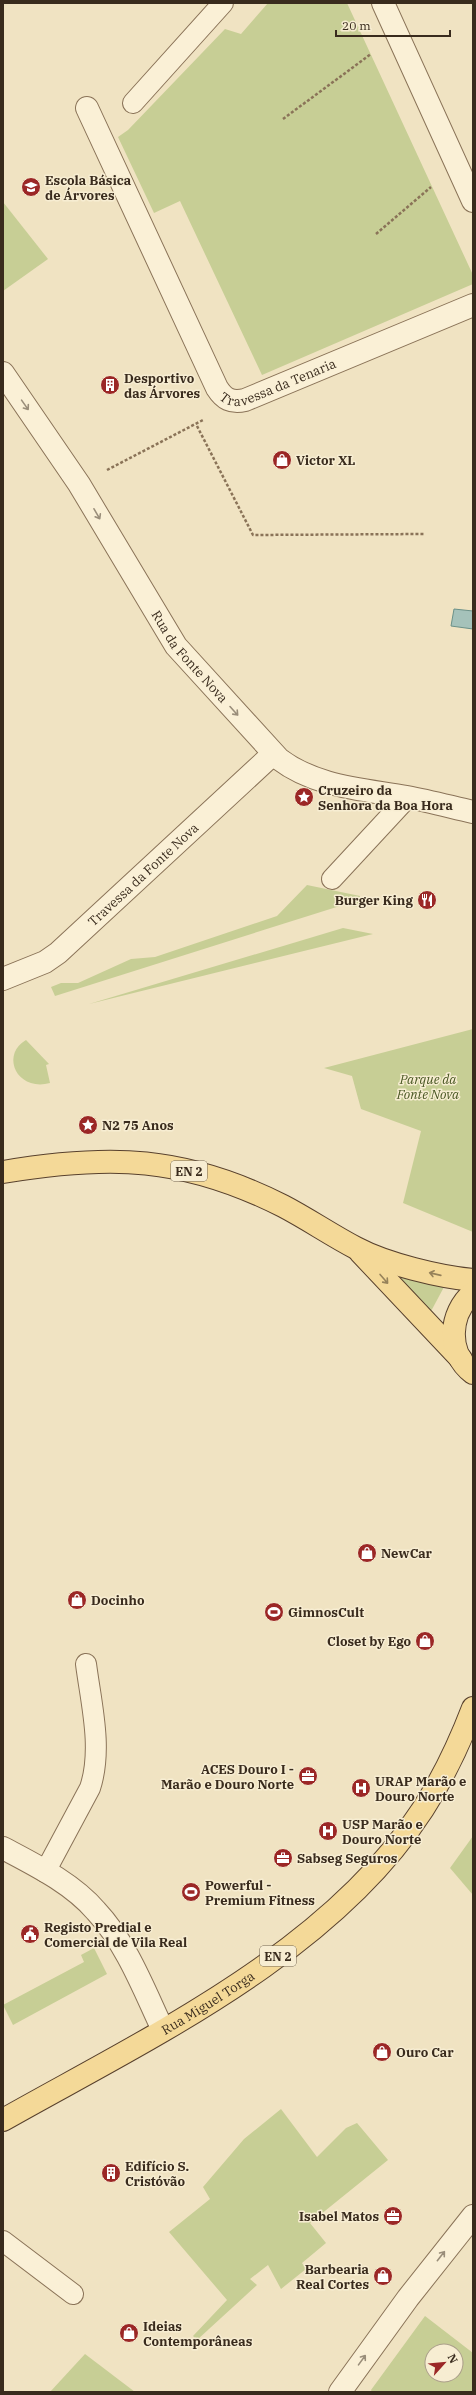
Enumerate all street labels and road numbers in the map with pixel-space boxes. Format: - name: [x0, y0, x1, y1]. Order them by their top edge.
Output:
- street label: Travessa da Tenaria: [216, 355, 338, 410]
- street label: Rua da Fonte Nova: [148, 607, 232, 706]
- street label: Travessa da Fonte Nova: [84, 819, 202, 930]
- road number: EN 2: [171, 1161, 207, 1181]
- road number: EN 2: [260, 1946, 296, 1966]
- street label: Rua Miguel Torga: [158, 1967, 258, 2038]

